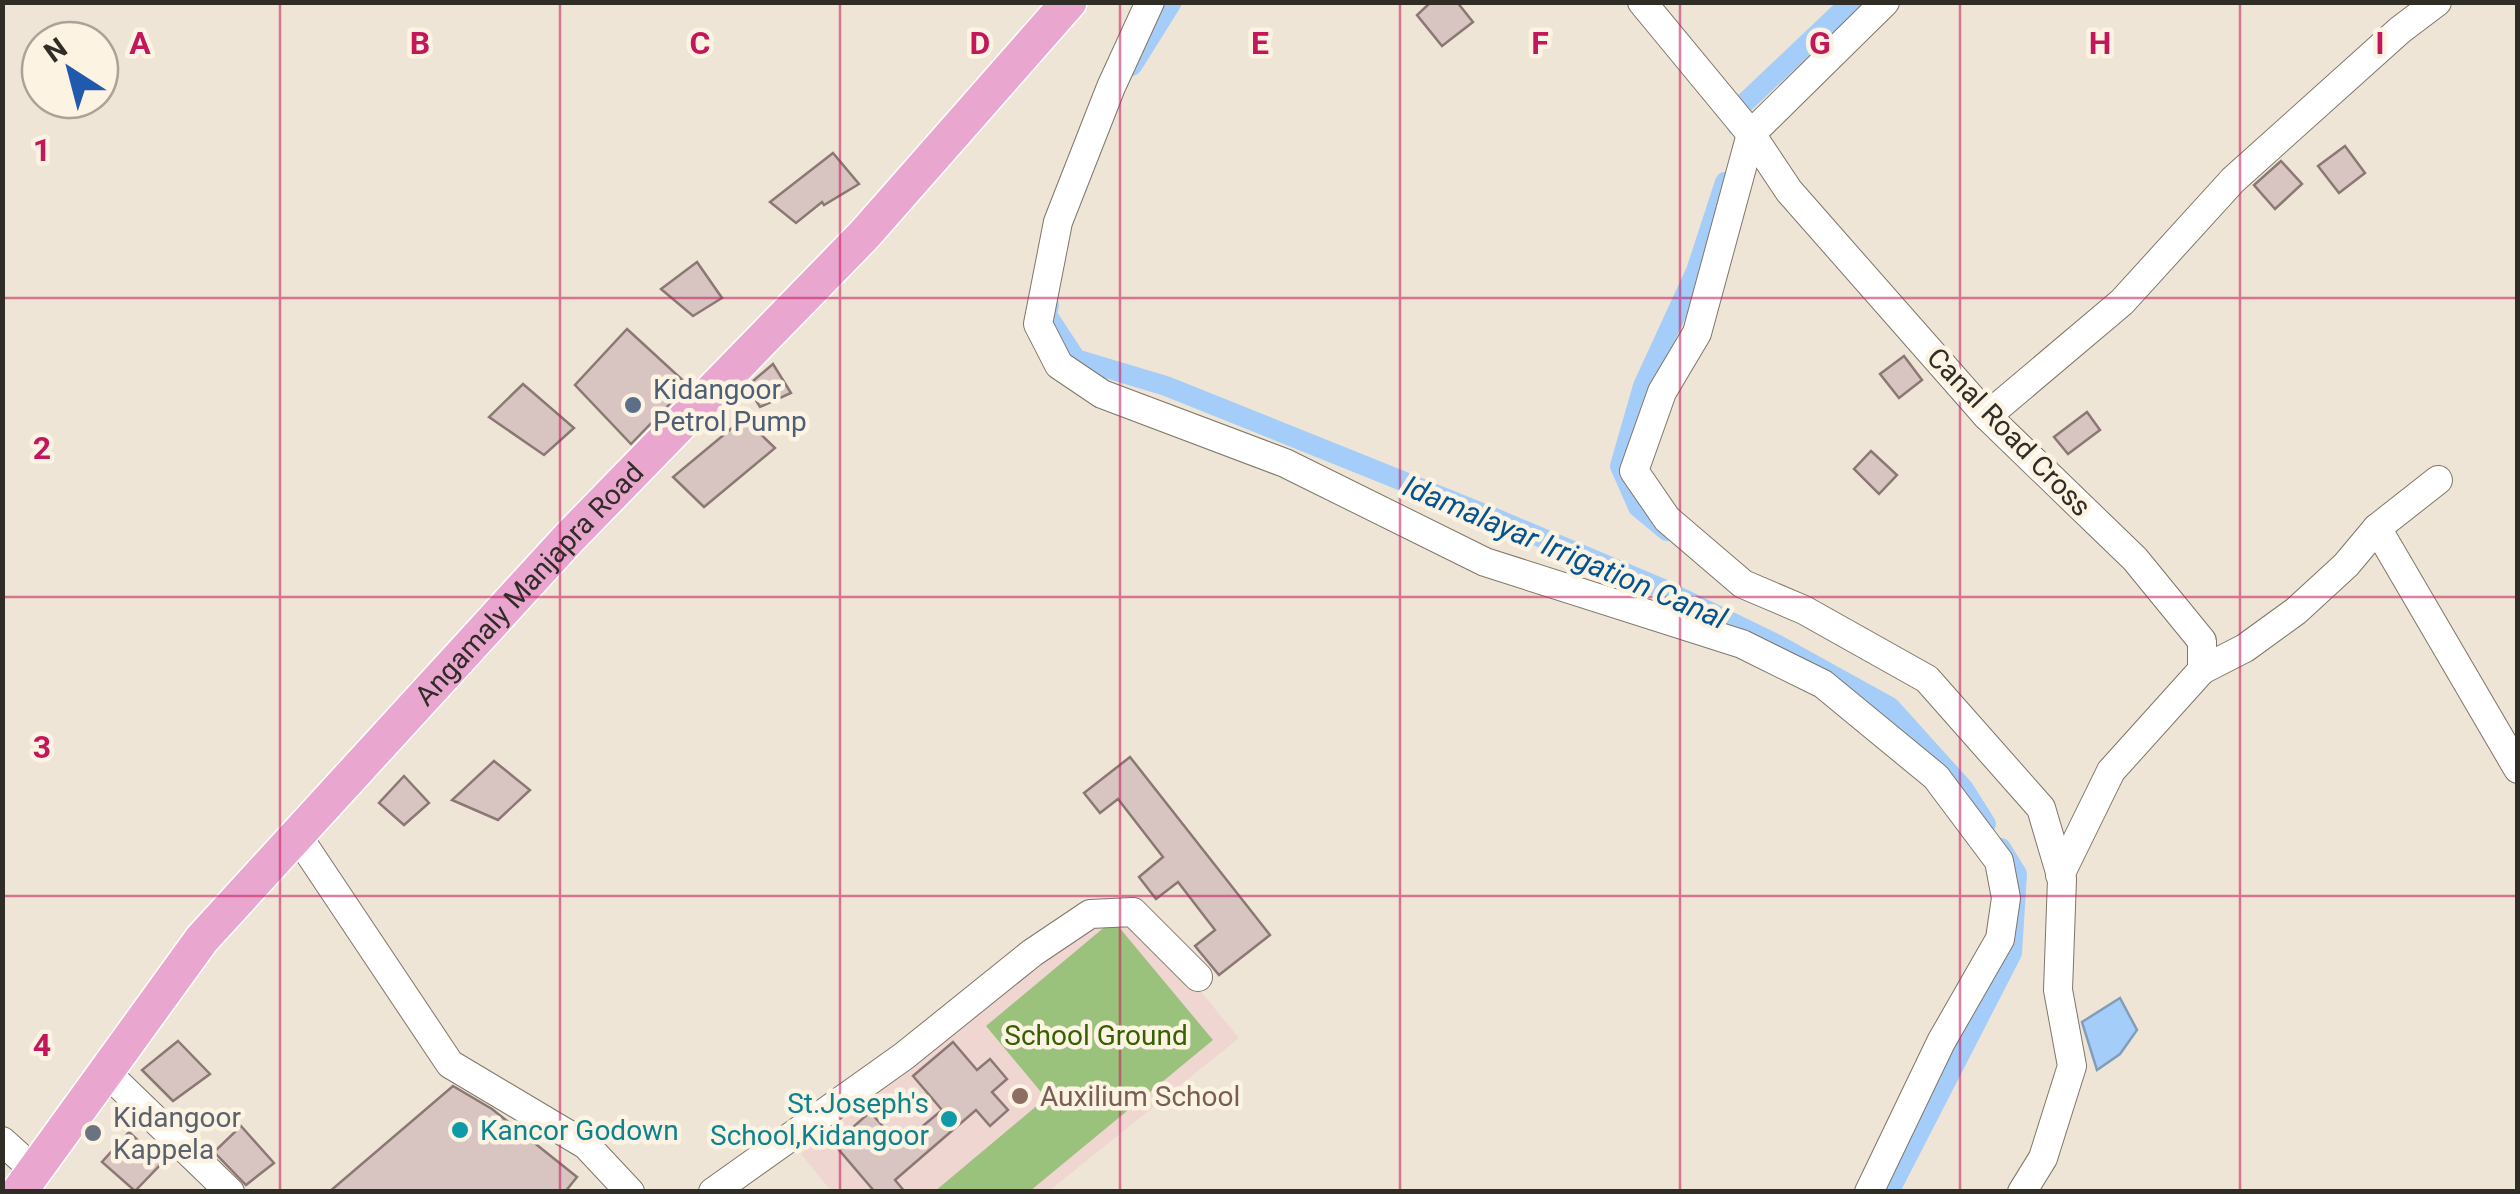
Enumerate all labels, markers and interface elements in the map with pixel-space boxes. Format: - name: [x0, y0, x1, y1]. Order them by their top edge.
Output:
- north arrow: [20, 20, 120, 120]
- text: A: [129, 24, 151, 62]
- text: B: [410, 24, 430, 62]
- text: C: [690, 24, 710, 62]
- text: D: [970, 24, 990, 62]
- text: E: [1251, 24, 1269, 62]
- text: F: [1531, 24, 1549, 62]
- text: G: [1809, 24, 1831, 62]
- text: H: [2089, 24, 2111, 62]
- text: I: [2375, 24, 2385, 62]
- text: N: [38, 31, 73, 69]
- text: 1: [33, 131, 51, 169]
- street label: Canal Road Cross: [1920, 341, 2098, 523]
- place label: Kidangoor Petrol Pump: [653, 373, 807, 438]
- marker: Kidangoor Petrol Pump: [622, 394, 644, 416]
- text: 2: [33, 429, 51, 467]
- street label: Angamaly Manjapra Road: [408, 456, 650, 712]
- water label: Idamalayar Irrigation Canal: [1398, 468, 1733, 636]
- text: 3: [33, 728, 51, 766]
- park label: School Ground: [1004, 1019, 1188, 1052]
- text: 4: [33, 1026, 51, 1064]
- place label: Auxilium School: [1040, 1080, 1240, 1113]
- marker: Auxilium School: [1009, 1085, 1031, 1107]
- place label: St.Joseph's School,Kidangoor: [710, 1087, 930, 1152]
- place label: Kidangoor Kappela: [113, 1101, 242, 1166]
- marker: St.Joseph's School,Kidangoor: [938, 1108, 960, 1130]
- place label: Kancor Godown: [480, 1114, 679, 1147]
- marker: Kancor Godown: [449, 1119, 471, 1141]
- marker: Kidangoor Kappela: [82, 1122, 104, 1144]

